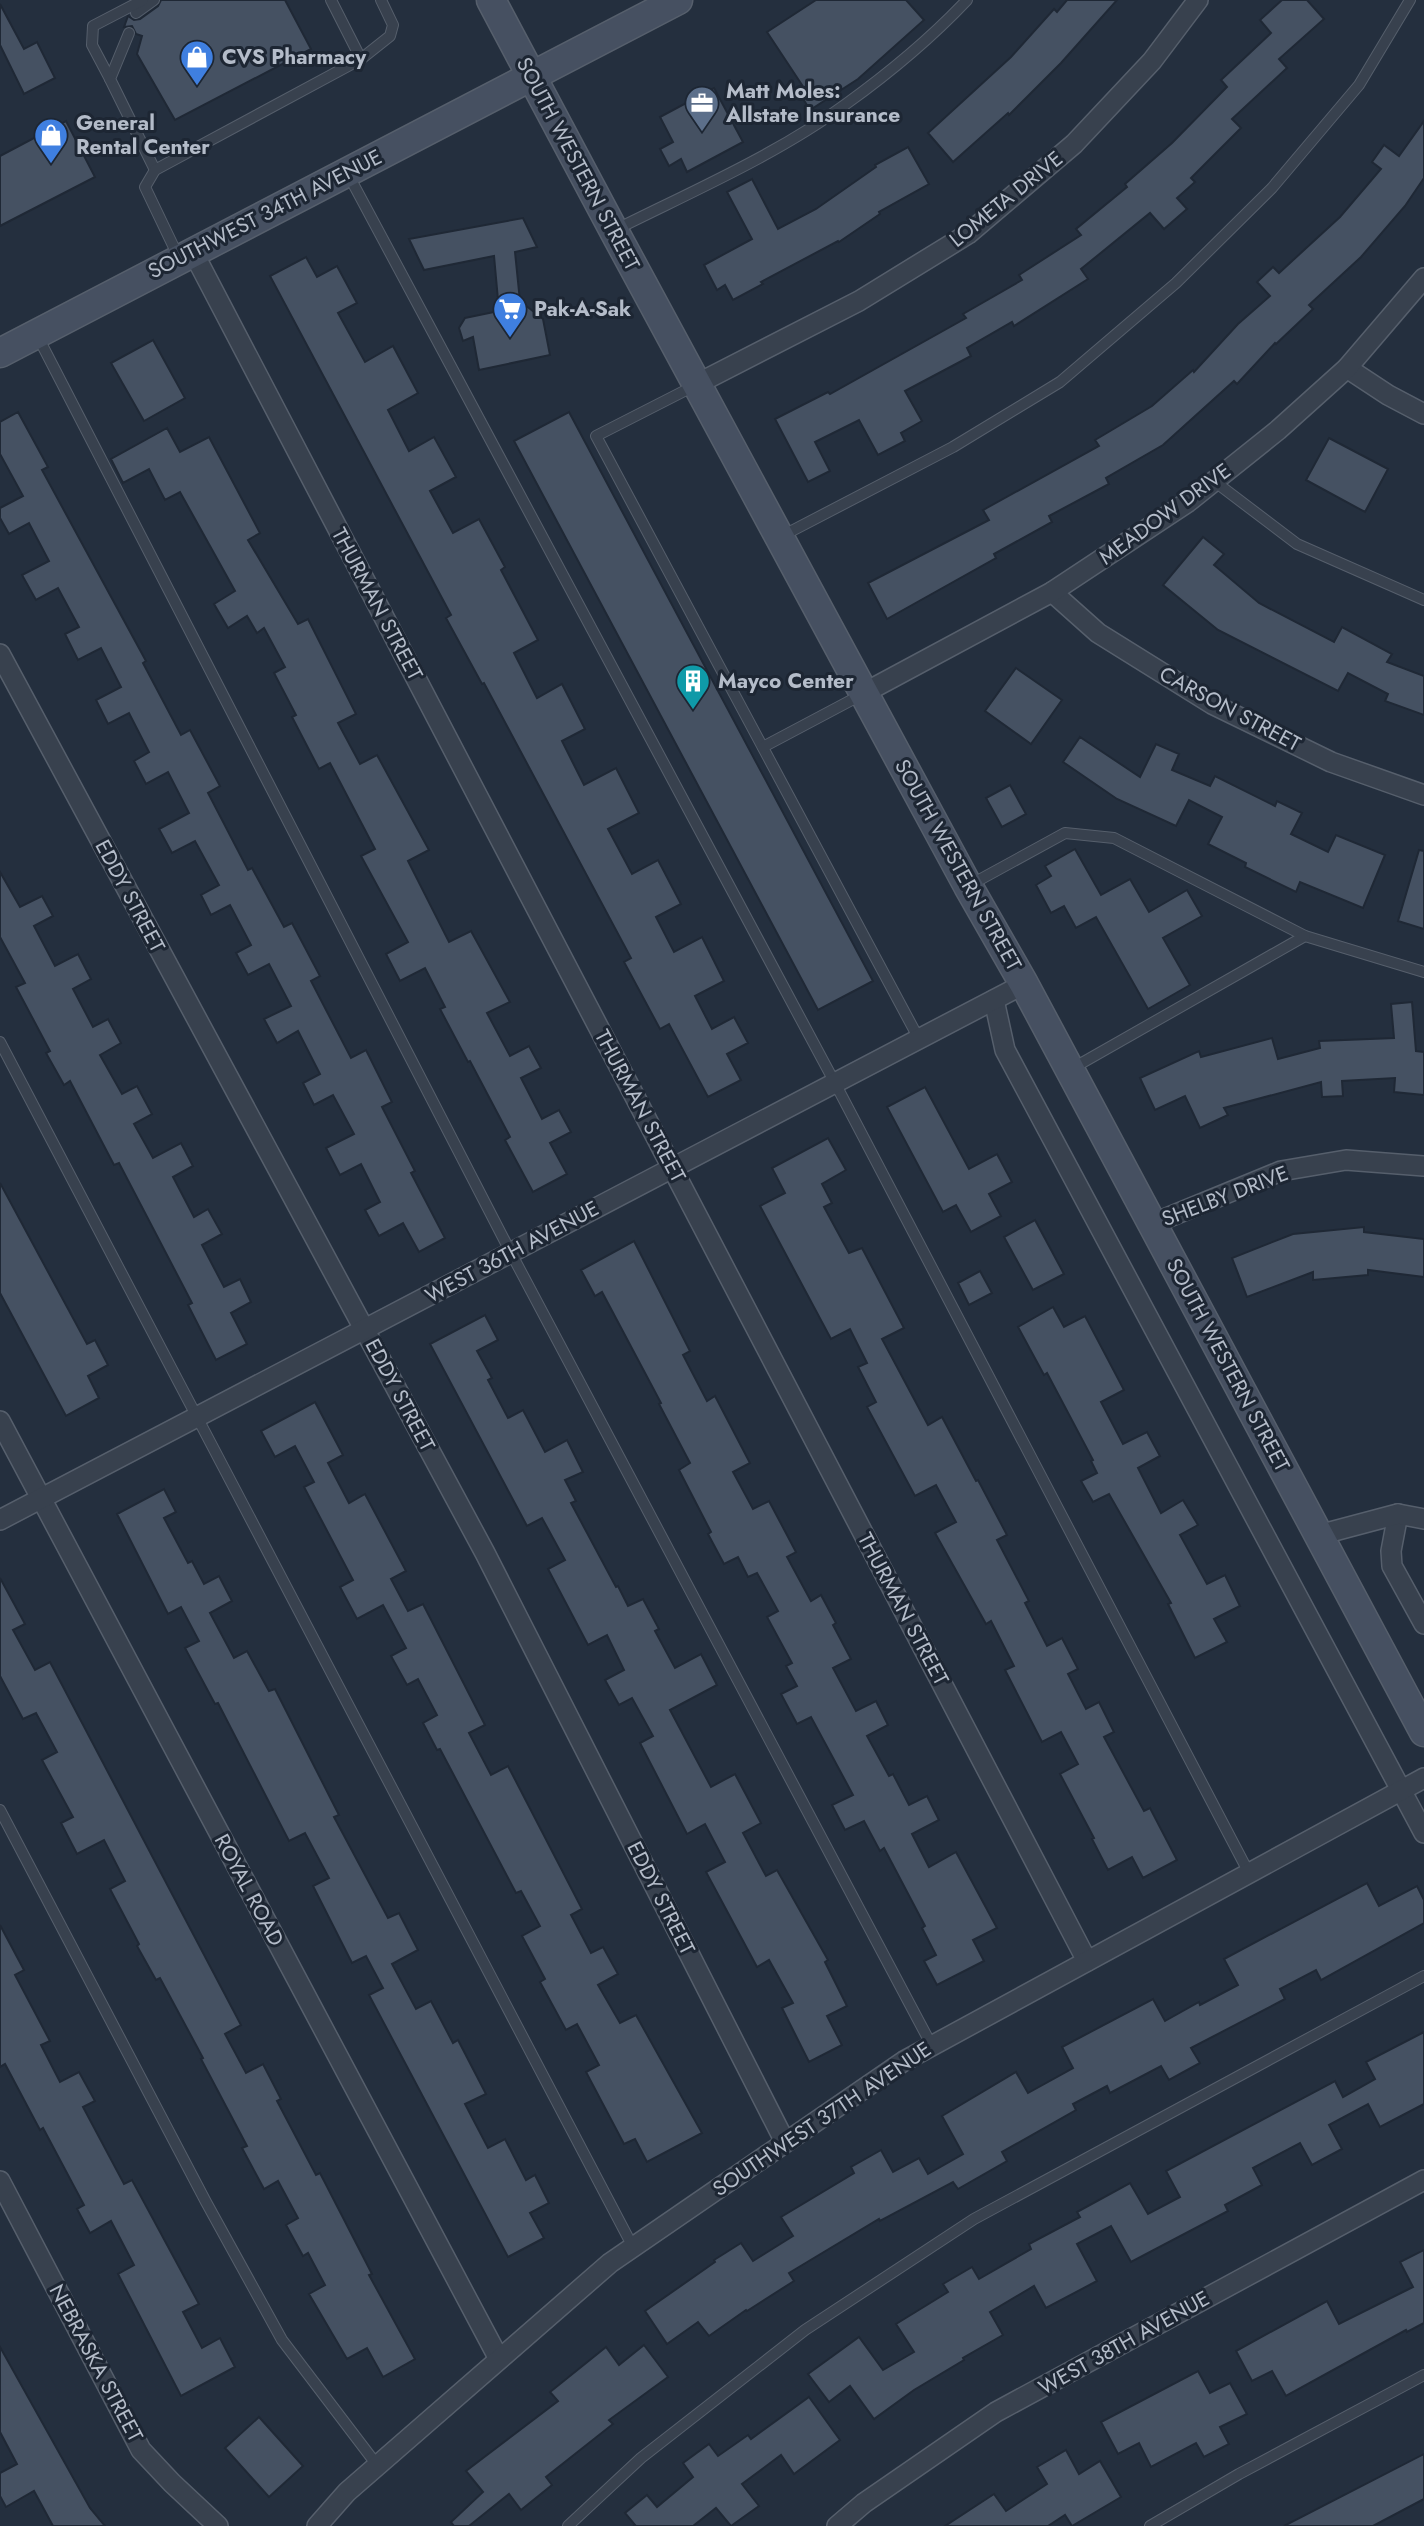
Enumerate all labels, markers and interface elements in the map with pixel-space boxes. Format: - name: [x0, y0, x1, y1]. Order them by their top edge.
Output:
- shop icon: CVS Pharmacy: [178, 38, 216, 87]
- place label: CVS Pharmacy: [222, 42, 367, 72]
- street label: SOUTH WESTERN STREET: [509, 52, 647, 276]
- place label: Matt Moles: Allstate Insurance: [725, 76, 900, 130]
- office icon: Matt Moles: Allstate Insurance: [683, 84, 721, 133]
- place label: General Rental Center: [76, 108, 210, 162]
- shop icon: General Rental Center: [32, 116, 70, 165]
- street label: SOUTHWEST 34TH AVENUE: [143, 142, 387, 286]
- street label: LOMETA DRIVE: [943, 144, 1069, 254]
- supermarket icon: Pak-A-Sak: [491, 290, 529, 339]
- place label: Pak-A-Sak: [534, 294, 631, 324]
- street label: MEADOW DRIVE: [1093, 456, 1237, 572]
- street label: THURMAN STREET: [324, 522, 430, 686]
- street label: CARSON STREET: [1154, 659, 1306, 759]
- building icon: Mayco Center: [674, 662, 712, 711]
- place label: Mayco Center: [718, 666, 854, 696]
- street label: SOUTH WESTERN STREET: [887, 754, 1029, 976]
- street label: EDDY STREET: [88, 834, 172, 958]
- street label: THURMAN STREET: [587, 1024, 693, 1188]
- street label: SHELBY DRIVE: [1157, 1158, 1293, 1234]
- street label: WEST 36TH AVENUE: [420, 1194, 604, 1310]
- street label: SOUTH WESTERN STREET: [1159, 1253, 1297, 1477]
- street label: EDDY STREET: [358, 1333, 442, 1457]
- street label: THURMAN STREET: [850, 1527, 956, 1691]
- street label: ROYAL ROAD: [207, 1829, 291, 1951]
- street label: EDDY STREET: [620, 1836, 702, 1960]
- street label: SOUTHWEST 37TH AVENUE: [707, 2034, 937, 2204]
- street label: NEBRASKA STREET: [42, 2279, 150, 2447]
- street label: WEST 38TH AVENUE: [1033, 2283, 1215, 2403]

